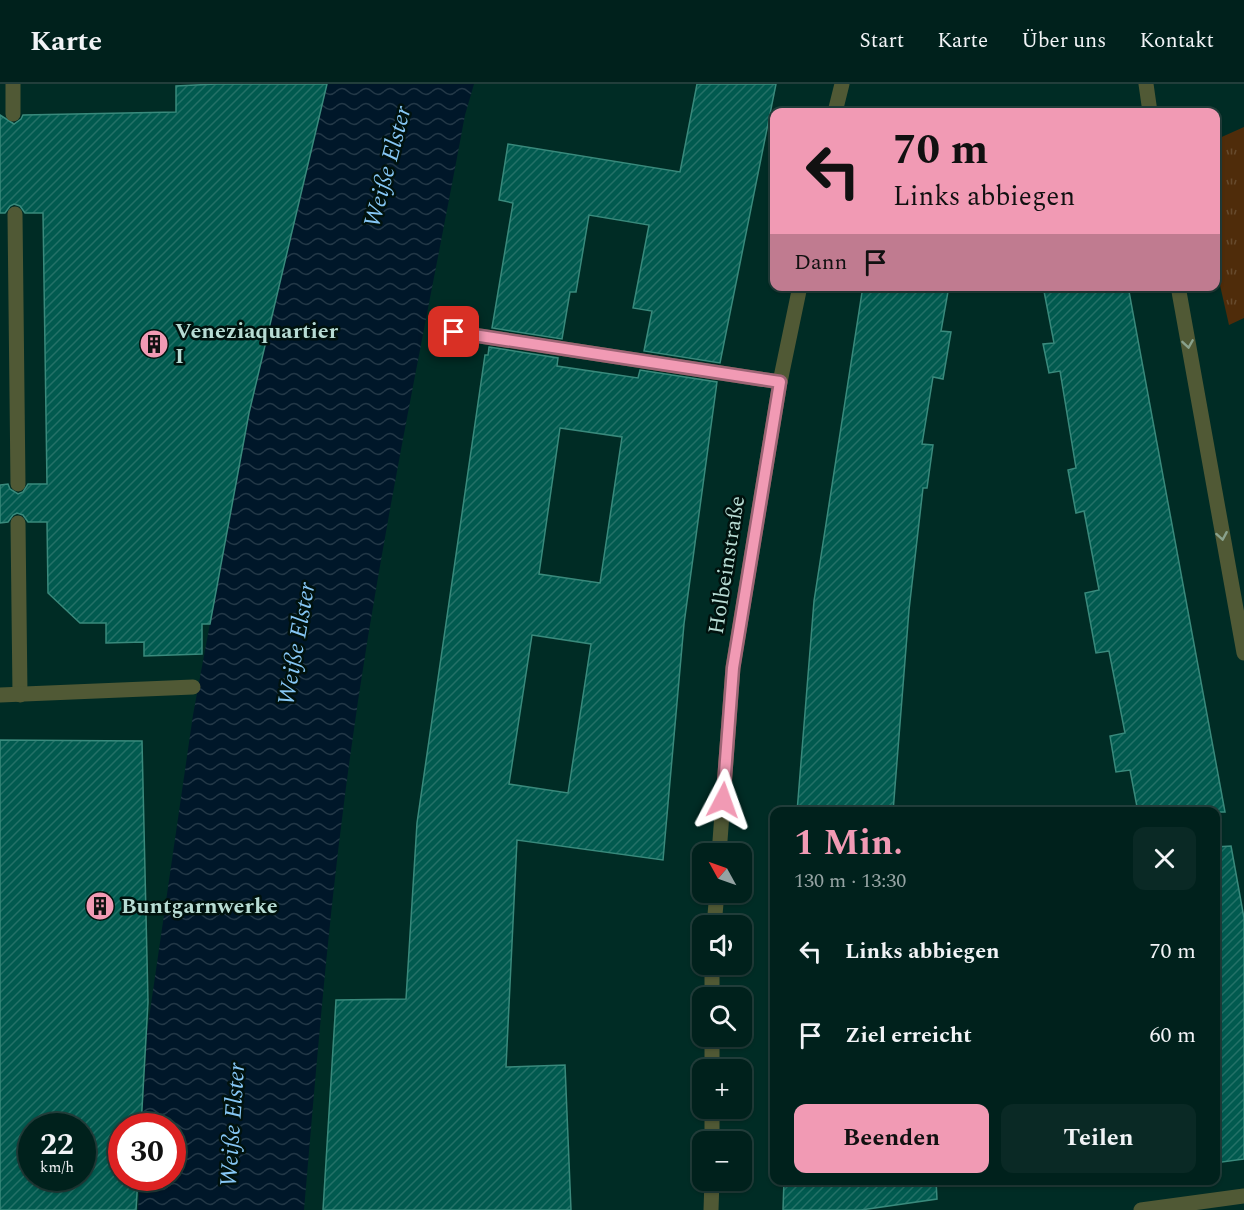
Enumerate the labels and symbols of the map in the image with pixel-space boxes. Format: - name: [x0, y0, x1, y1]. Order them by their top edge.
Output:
- water label: Weiße Elster: [354, 101, 422, 232]
- pin: [428, 306, 479, 357]
- place label: Veneziaquartier I: [175, 315, 339, 373]
- building icon: Veneziaquartier I: [138, 328, 170, 360]
- one-way arrow: [1181, 340, 1193, 349]
- street label: Holbeinstraße: [700, 493, 754, 637]
- one-way arrow: [1216, 531, 1228, 541]
- water label: Weiße Elster: [268, 579, 326, 709]
- position arrow: [691, 768, 755, 832]
- north arrow: [692, 843, 752, 903]
- building icon: Buntgarnwerke: [84, 890, 116, 922]
- place label: Buntgarnwerke: [121, 890, 278, 923]
- water label: Weiße Elster: [211, 1061, 255, 1189]
- speed limit sign: 30: [108, 1113, 186, 1191]

